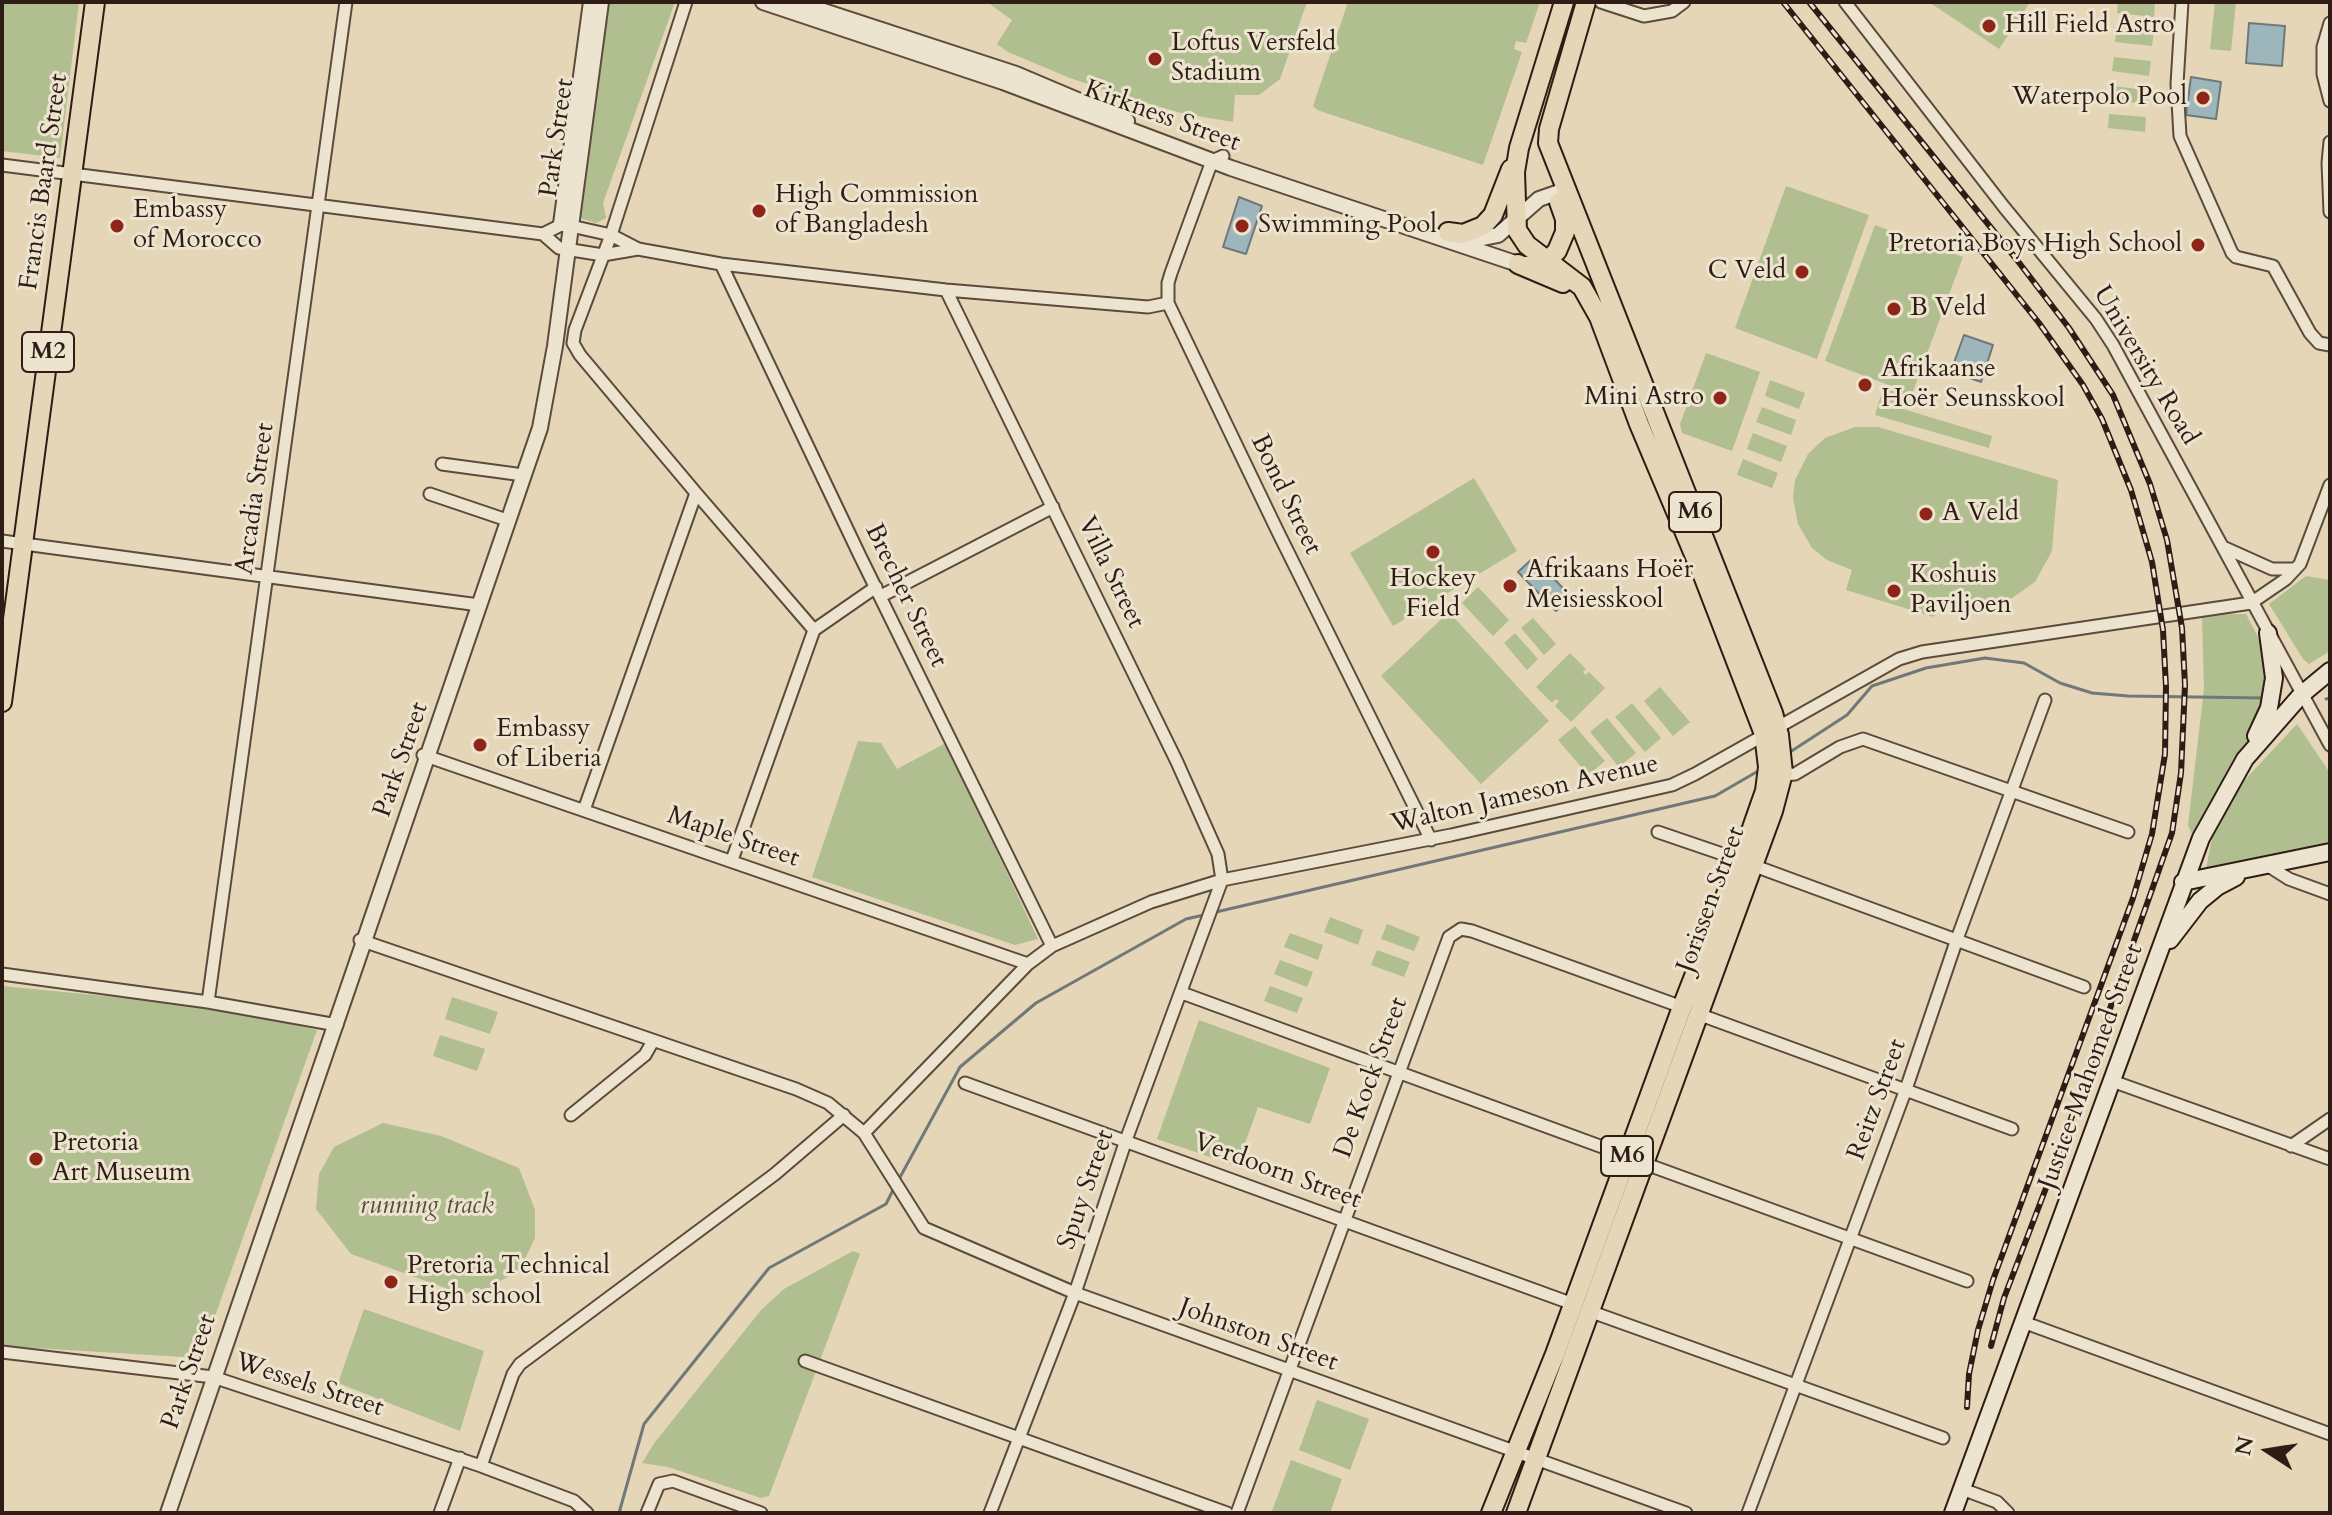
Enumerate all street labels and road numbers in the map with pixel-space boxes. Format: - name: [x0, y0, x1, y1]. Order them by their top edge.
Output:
- street label: Francis Baard Street: [14, 72, 76, 292]
- street label: Kirkness Street: [1080, 74, 1244, 160]
- street label: Park Street: [534, 77, 582, 199]
- street label: University Road: [2085, 281, 2205, 451]
- road number: M2: [22, 332, 74, 372]
- street label: Arcadia Street: [230, 421, 282, 577]
- street label: Bond Street: [1243, 430, 1327, 560]
- road number: M6: [1669, 492, 1721, 532]
- street label: Villa Street: [1070, 512, 1150, 634]
- street label: Brecher Street: [857, 519, 953, 673]
- street label: Park Street: [368, 698, 436, 822]
- street label: Walton Jameson Avenue: [1388, 749, 1662, 841]
- street label: Maple Street: [663, 801, 803, 875]
- street label: Jorissen Street: [1671, 823, 1753, 977]
- street label: Justice Mahomed Street: [2033, 940, 2151, 1194]
- street label: De Kock Street: [1329, 993, 1415, 1163]
- street label: Reitz Street: [1842, 1035, 1914, 1165]
- street label: Spuy Street: [1052, 1126, 1122, 1254]
- street label: Verdoorn Street: [1189, 1127, 1365, 1217]
- road number: M6: [1601, 1136, 1653, 1176]
- street label: Johnston Street: [1174, 1293, 1342, 1379]
- street label: Park Street: [156, 1310, 224, 1434]
- street label: Wessels Street: [231, 1347, 387, 1425]

